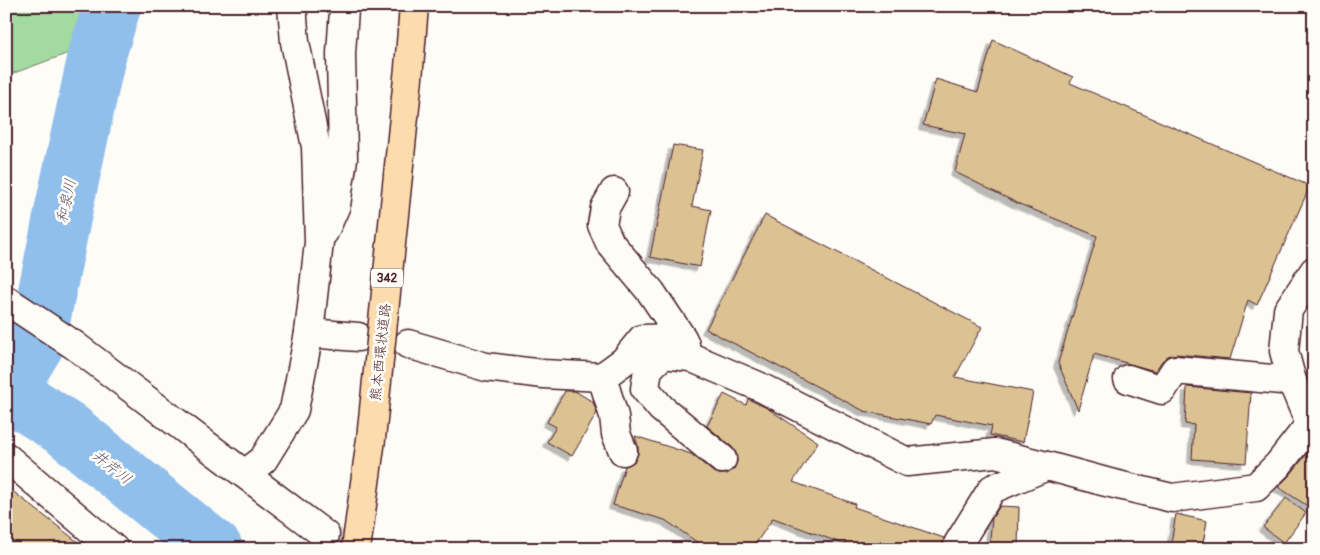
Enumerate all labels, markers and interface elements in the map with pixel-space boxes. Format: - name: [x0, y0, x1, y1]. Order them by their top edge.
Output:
- water label: 和泉川: [53, 177, 80, 225]
- road number: 342: [371, 268, 403, 288]
- street label: 熊本西環状道路: [367, 302, 394, 402]
- water label: 井芹川: [88, 446, 135, 489]

